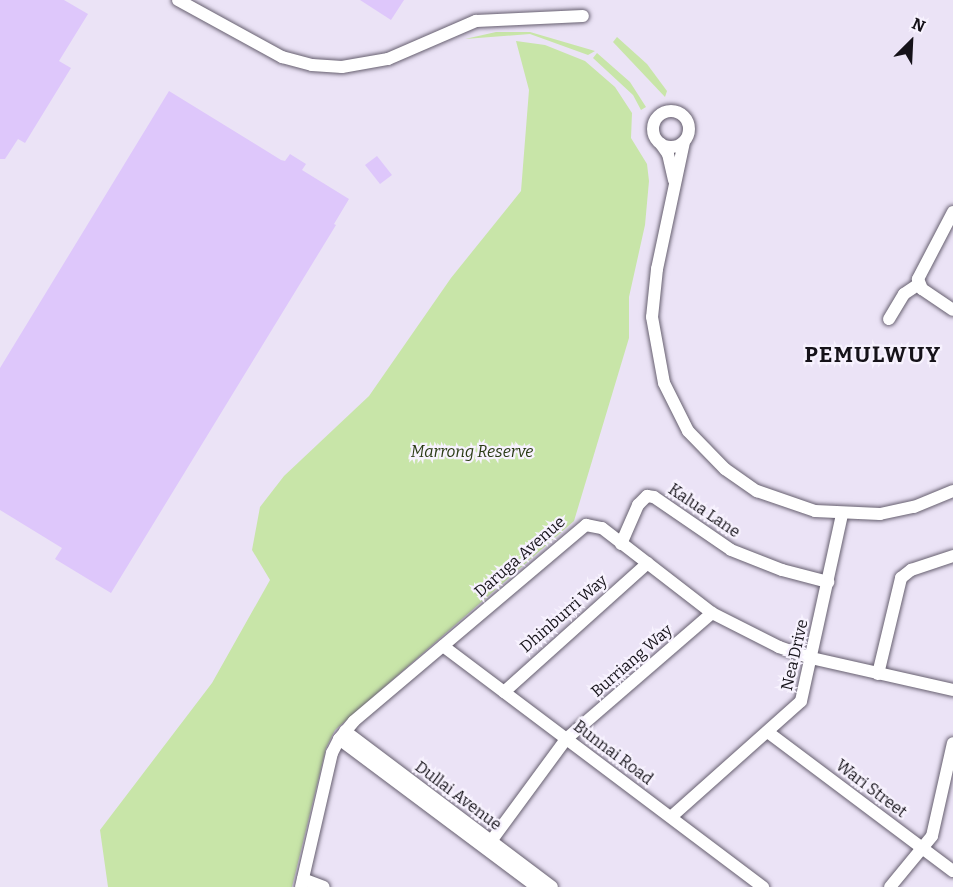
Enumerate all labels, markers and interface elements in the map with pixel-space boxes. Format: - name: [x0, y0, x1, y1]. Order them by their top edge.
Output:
- north arrow: [881, 12, 941, 72]
- text: N: [909, 14, 928, 36]
- district label: PEMULWUY: [804, 342, 942, 368]
- park label: Marrong Reserve: [411, 442, 533, 462]
- street label: Kalua Lane: [665, 480, 743, 542]
- street label: Daruga Avenue: [471, 512, 569, 602]
- street label: Dhinburri Way: [517, 571, 611, 657]
- street label: Nea Drive: [777, 617, 813, 693]
- street label: Burriang Way: [588, 621, 676, 701]
- street label: Bunnai Road: [569, 717, 657, 789]
- street label: Wari Street: [832, 756, 910, 822]
- street label: Dullai Avenue: [411, 757, 505, 835]

